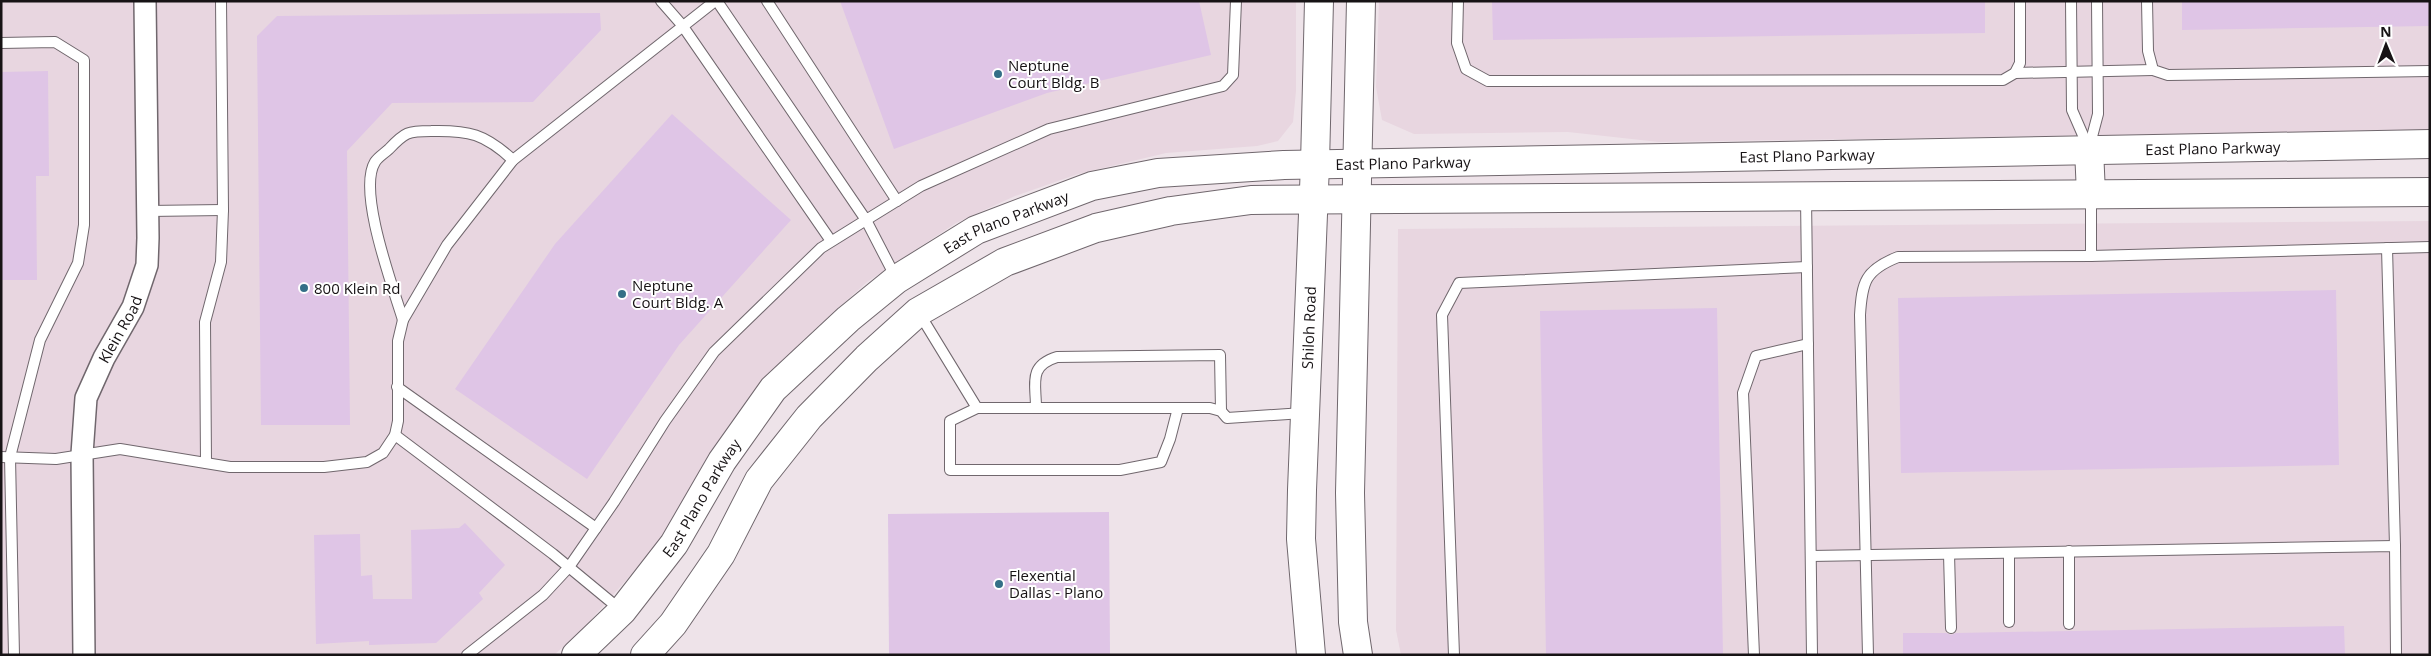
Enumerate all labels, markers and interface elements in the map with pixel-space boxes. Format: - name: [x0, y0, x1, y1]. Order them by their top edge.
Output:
- north arrow: [2361, 20, 2411, 70]
- text: N: [2380, 22, 2392, 41]
- place label: Neptune Court Bldg. B: [1008, 55, 1099, 92]
- marker: Neptune Court Bldg. B: [992, 68, 1004, 80]
- street label: East Plano Parkway: [2145, 137, 2281, 159]
- street label: East Plano Parkway: [1739, 144, 1875, 167]
- street label: East Plano Parkway: [1335, 152, 1471, 174]
- street label: East Plano Parkway: [939, 186, 1072, 258]
- place label: Neptune Court Bldg. A: [632, 275, 724, 312]
- place label: 800 Klein Rd: [314, 278, 400, 298]
- marker: 800 Klein Rd: [298, 282, 310, 294]
- street label: Shiloh Road: [1297, 286, 1320, 369]
- marker: Neptune Court Bldg. A: [616, 288, 628, 300]
- street label: Klein Road: [93, 293, 146, 367]
- street label: East Plano Parkway: [657, 434, 745, 561]
- place label: Flexential Dallas - Plano: [1009, 565, 1103, 602]
- marker: Flexential Dallas - Plano: [993, 578, 1005, 590]

